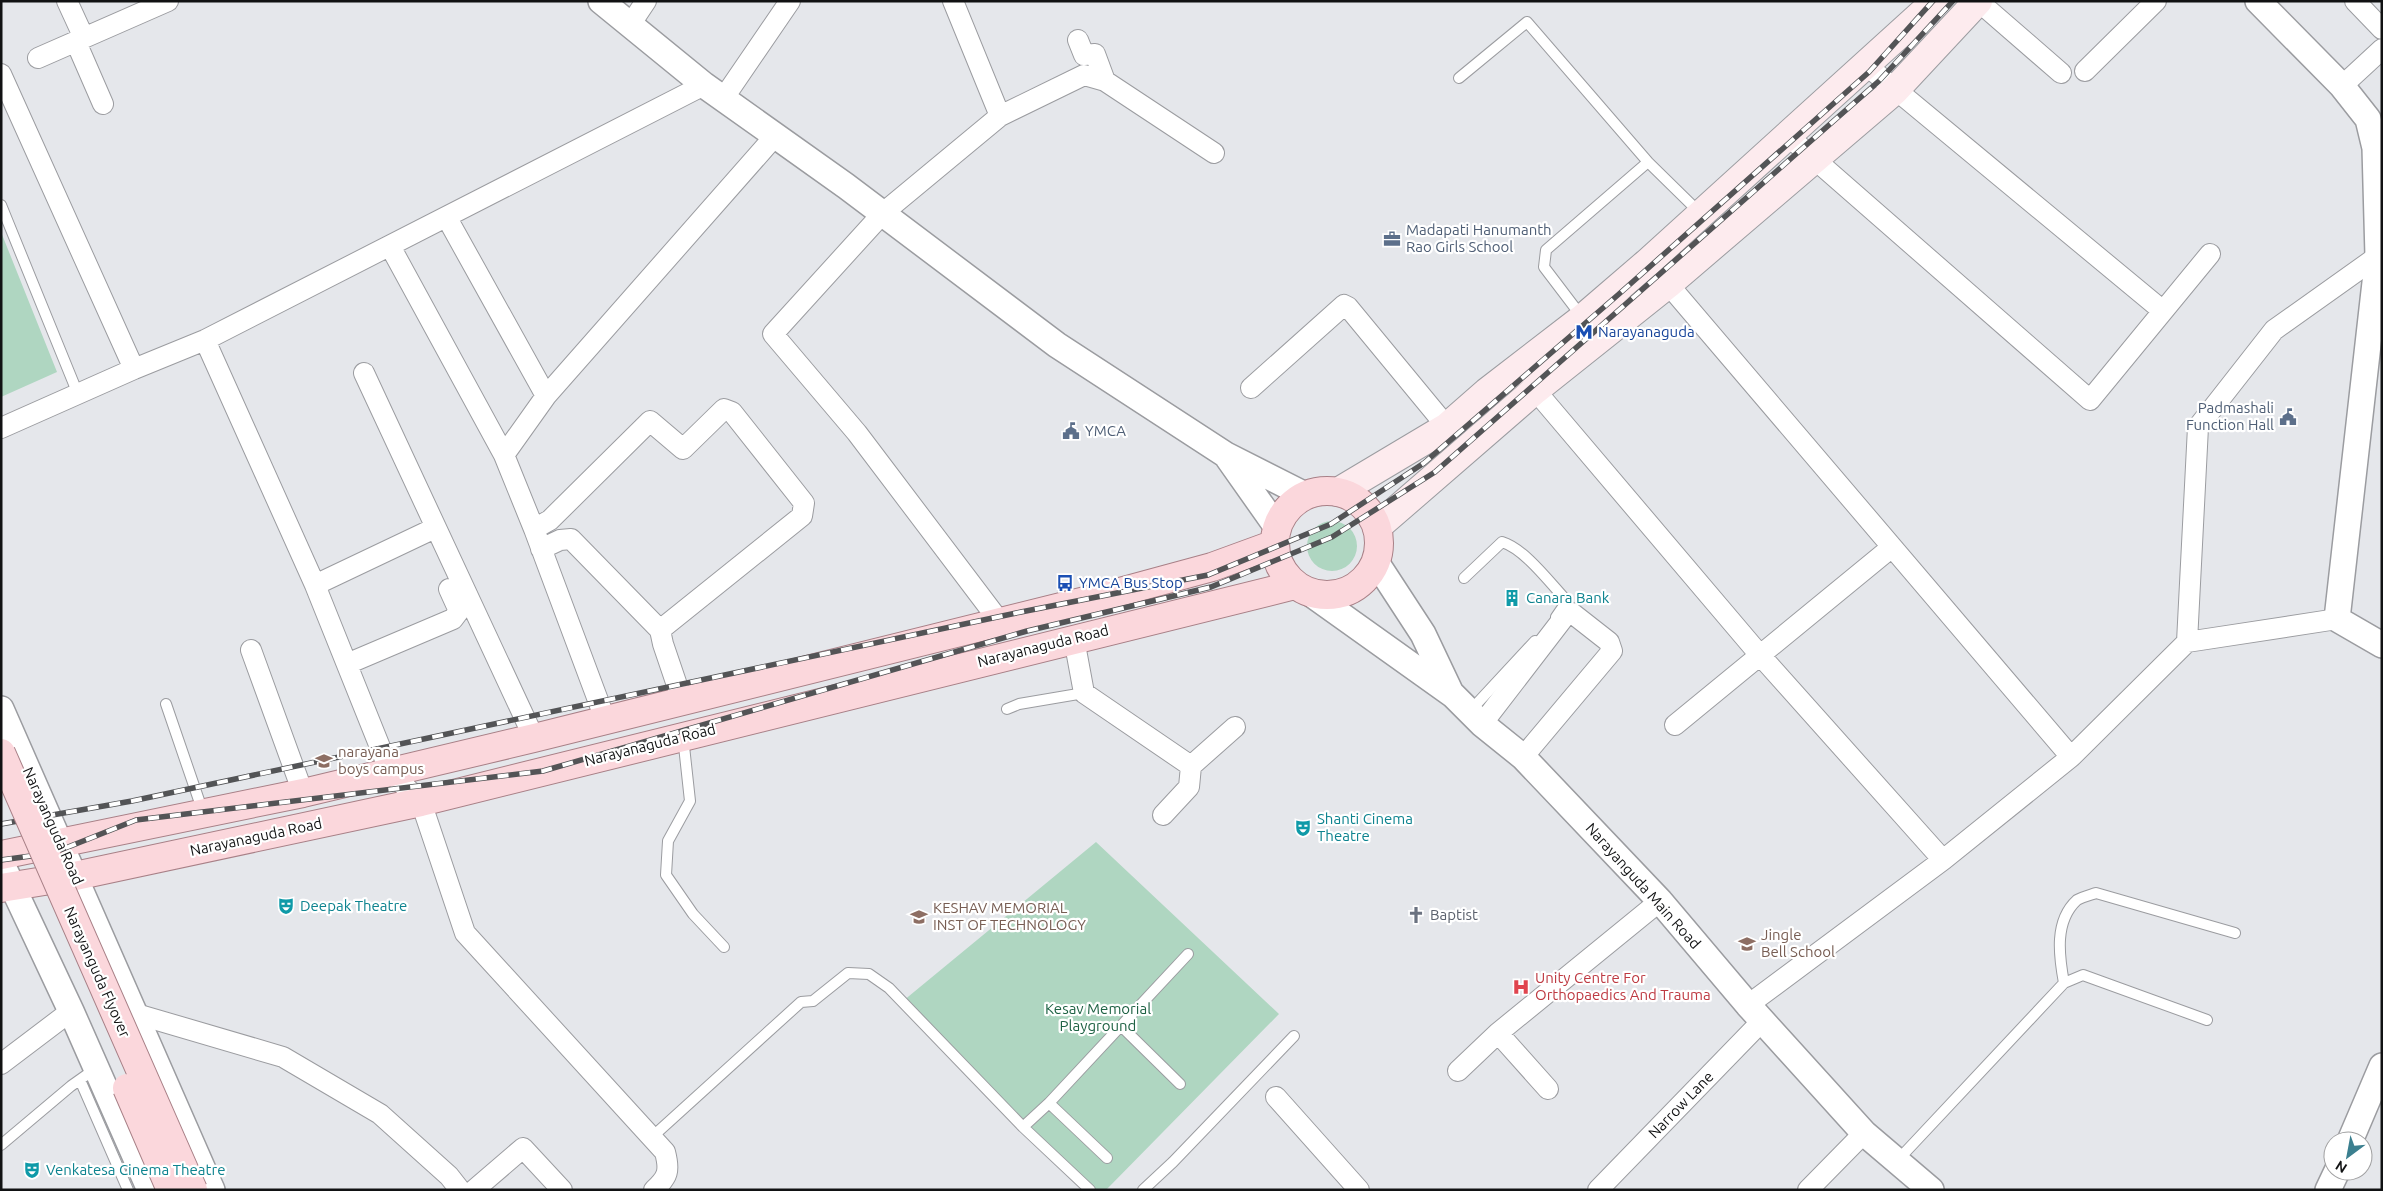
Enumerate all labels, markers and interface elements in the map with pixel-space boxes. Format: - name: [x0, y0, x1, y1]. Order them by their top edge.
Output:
- place label: Madapati Hanumanth Rao Girls School: [1406, 221, 1552, 255]
- office icon: Madapati Hanumanth Rao Girls School: [1382, 229, 1402, 249]
- metro station icon: Narayanaguda: [1574, 322, 1594, 342]
- place label: Narayanaguda: [1598, 323, 1695, 340]
- place label: Padmashali Function Hall: [2186, 399, 2274, 433]
- public building icon: Padmashali Function Hall: [2278, 407, 2298, 427]
- public building icon: YMCA: [1061, 421, 1081, 441]
- place label: YMCA: [1085, 422, 1126, 439]
- bus stop icon: YMCA Bus Stop: [1055, 573, 1075, 593]
- place label: YMCA Bus Stop: [1079, 574, 1183, 591]
- building icon: Canara Bank: [1502, 588, 1522, 608]
- place label: Canara Bank: [1526, 589, 1610, 606]
- street label: Narayanaguda Road: [975, 621, 1110, 670]
- street label: Narayanaguda Road: [582, 720, 717, 769]
- place label: narayana boys campus: [338, 743, 424, 777]
- school or university icon: narayana boys campus: [314, 751, 334, 771]
- street label: Narayanguda Road: [20, 764, 87, 887]
- place label: Shanti Cinema Theatre: [1317, 810, 1413, 844]
- street label: Narayanaguda Road: [188, 814, 324, 859]
- theatre icon: Shanti Cinema Theatre: [1293, 818, 1313, 838]
- street label: Narayanguda Main Road: [1582, 819, 1704, 952]
- theatre icon: Deepak Theatre: [276, 896, 296, 916]
- place label: Deepak Theatre: [300, 897, 407, 914]
- place label: KESHAV MEMORIAL INST OF TECHNOLOGY: [933, 899, 1086, 933]
- street label: Narayanguda Flyover: [61, 904, 134, 1040]
- church icon: Baptist: [1406, 905, 1426, 925]
- place label: Baptist: [1430, 906, 1478, 923]
- school or university icon: KESHAV MEMORIAL INST OF TECHNOLOGY: [909, 907, 929, 927]
- place label: Jingle Bell School: [1761, 926, 1835, 960]
- school or university icon: Jingle Bell School: [1737, 934, 1757, 954]
- place label: Unity Centre For Orthopaedics And Trauma: [1535, 969, 1711, 1003]
- hospital icon: Unity Centre For Orthopaedics And Trauma: [1511, 977, 1531, 997]
- park label: Kesav Memorial Playground: [1045, 1000, 1151, 1034]
- street label: Narrow Lane: [1645, 1068, 1717, 1141]
- north arrow: [2323, 1131, 2373, 1181]
- text: N: [2332, 1157, 2350, 1177]
- theatre icon: Venkatesa Cinema Theatre: [22, 1160, 42, 1180]
- place label: Venkatesa Cinema Theatre: [46, 1161, 225, 1178]

